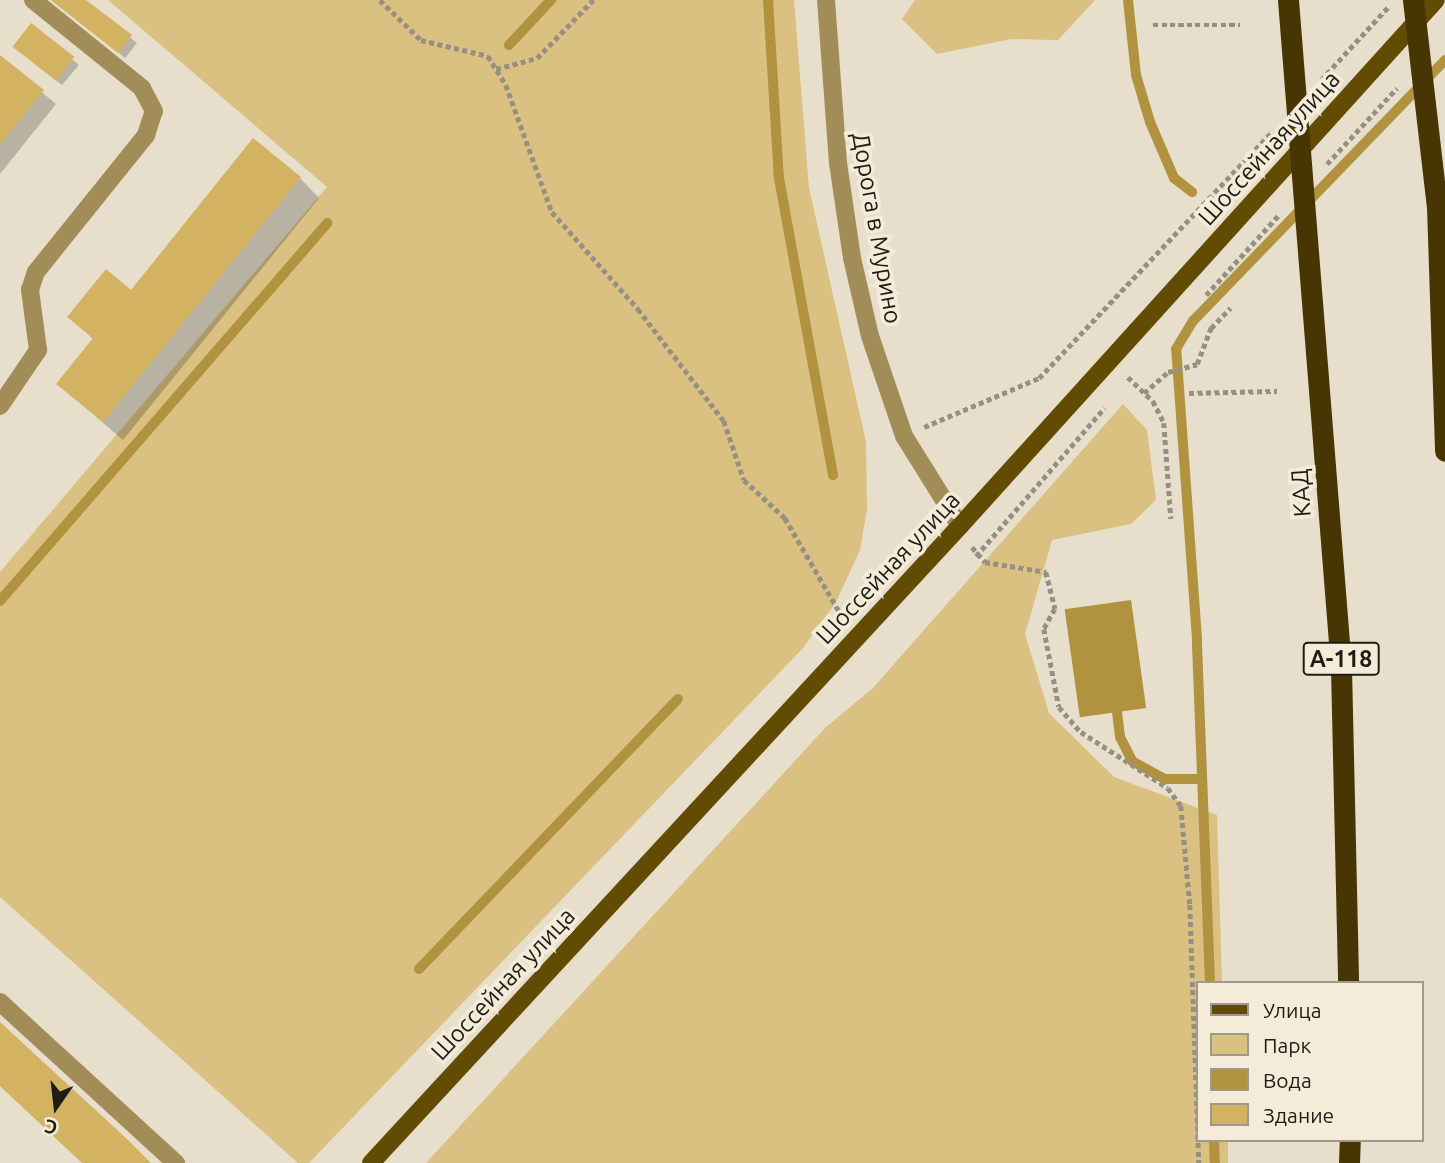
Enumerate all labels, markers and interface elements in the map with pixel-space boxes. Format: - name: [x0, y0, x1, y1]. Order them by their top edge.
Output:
- street label: Шоссейная улица: [1192, 65, 1346, 231]
- street label: Дорога в Мурино: [846, 130, 908, 326]
- street label: КАД: [1285, 468, 1317, 518]
- street label: Шоссейная улица: [810, 486, 966, 650]
- road number: А-118: [1302, 639, 1380, 678]
- street label: Шоссейная улица: [425, 902, 581, 1066]
- legend: [1196, 981, 1424, 1142]
- text: Улица: [1263, 998, 1321, 1022]
- text: Парк: [1263, 1033, 1311, 1057]
- text: Вода: [1263, 1068, 1312, 1092]
- north arrow: [21, 1072, 91, 1142]
- text: Здание: [1263, 1103, 1334, 1127]
- text: С: [42, 1115, 59, 1140]

